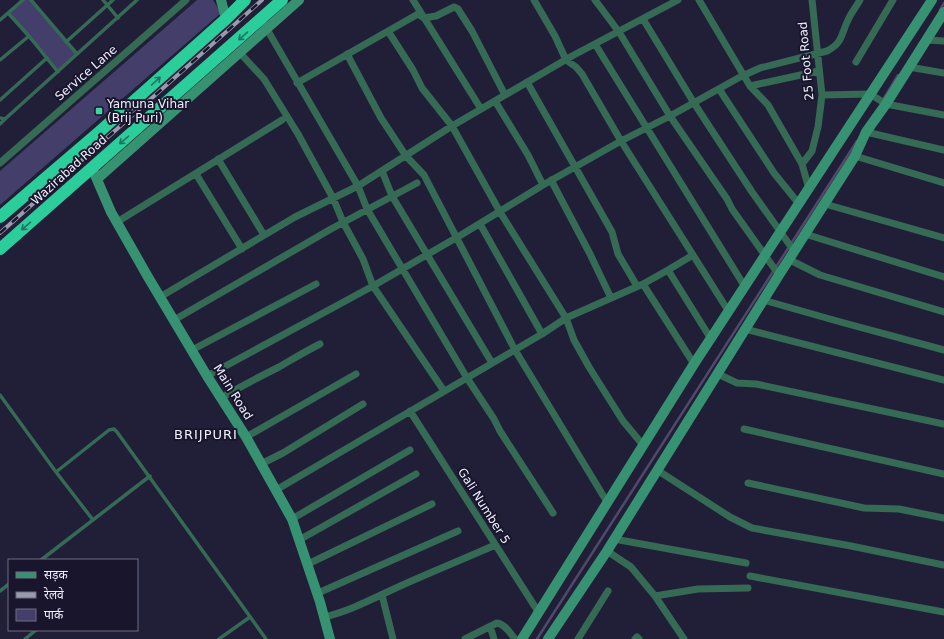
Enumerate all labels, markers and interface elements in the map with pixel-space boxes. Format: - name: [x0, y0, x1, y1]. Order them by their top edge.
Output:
- street label: 25 Foot Road: [796, 21, 816, 101]
- one-way arrow: [237, 31, 248, 40]
- street label: Service Lane: [52, 42, 120, 104]
- one-way arrow: [151, 77, 161, 86]
- place label: Yamuna Vihar (Brij Puri): [106, 97, 189, 125]
- marker: Yamuna Vihar (Brij Puri): [94, 106, 104, 116]
- street label: Wazirabad Road: [28, 132, 110, 208]
- one-way arrow: [118, 135, 129, 144]
- one-way arrow: [21, 221, 32, 230]
- street label: Main Road: [210, 362, 256, 422]
- district label: BRIJPURI: [174, 427, 238, 442]
- street label: Gali Number 5: [455, 465, 513, 547]
- legend: [8, 559, 138, 631]
- text: सड़क: [44, 568, 69, 582]
- text: रेलवे: [44, 587, 64, 602]
- text: पार्क: [44, 608, 64, 622]

